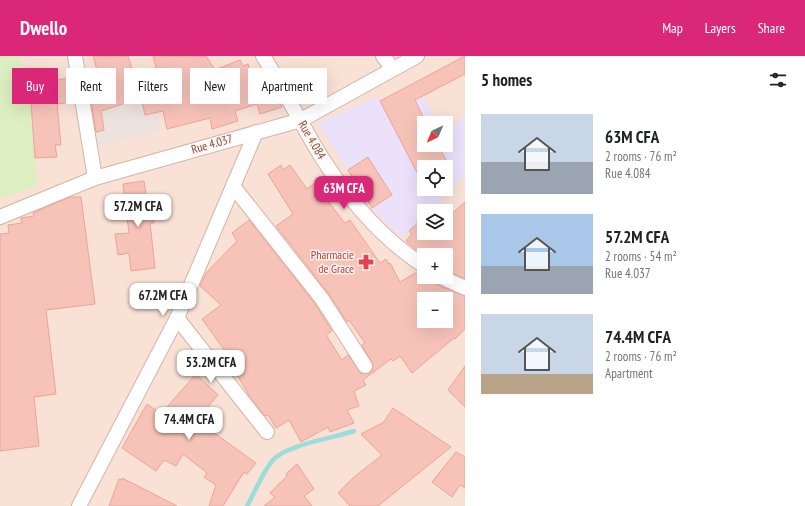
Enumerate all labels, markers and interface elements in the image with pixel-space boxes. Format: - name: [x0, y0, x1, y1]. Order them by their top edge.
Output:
- text: Dwello: [20, 16, 67, 40]
- text: Map: [662, 19, 683, 37]
- text: Layers: [705, 19, 736, 37]
- text: Share: [758, 19, 785, 37]
- chip: Buy: [12, 68, 58, 104]
- chip: Rent: [66, 68, 116, 104]
- chip: Filters: [124, 68, 182, 104]
- chip: New: [190, 68, 240, 104]
- chip: Apartment: [248, 68, 327, 104]
- text: 5 homes: [481, 69, 532, 91]
- icon: filters: [767, 69, 789, 91]
- north arrow: [417, 116, 453, 152]
- map controls: [417, 116, 453, 328]
- street label: Rue 4.084: [295, 118, 330, 162]
- text: 63M CFA: [605, 126, 659, 148]
- street label: Rue 4.037: [190, 130, 234, 157]
- icon: home: [513, 130, 561, 178]
- text: 2 rooms · 76 m²: [605, 148, 677, 165]
- button: locate: [417, 160, 453, 196]
- text: Rue 4.084: [605, 165, 651, 182]
- pin: 63M CFA: [307, 176, 381, 210]
- text: 63M CFA: [323, 180, 365, 197]
- pin: 57.2M CFA: [92, 194, 184, 228]
- text: 57.2M CFA: [113, 198, 163, 215]
- button: layers: [417, 204, 453, 240]
- text: 57.2M CFA: [605, 226, 669, 248]
- icon: home: [513, 230, 561, 278]
- place label: Pharmacie de Grace: [311, 247, 354, 276]
- button: +: [417, 248, 453, 284]
- text: 2 rooms · 54 m²: [605, 248, 677, 265]
- pharmacy icon: Pharmacie de Grace: [357, 253, 375, 271]
- text: Rue 4.037: [605, 265, 651, 282]
- pin: 67.2M CFA: [117, 283, 209, 317]
- text: 67.2M CFA: [138, 287, 188, 304]
- button: −: [417, 292, 453, 328]
- text: 74.4M CFA: [605, 326, 671, 348]
- icon: home: [513, 330, 561, 378]
- text: 2 rooms · 76 m²: [605, 348, 677, 365]
- pin: 53.2M CFA: [165, 350, 257, 384]
- text: 53.2M CFA: [186, 354, 236, 371]
- text: Apartment: [605, 365, 653, 382]
- pin: 74.4M CFA: [143, 407, 235, 441]
- text: 74.4M CFA: [164, 411, 214, 428]

